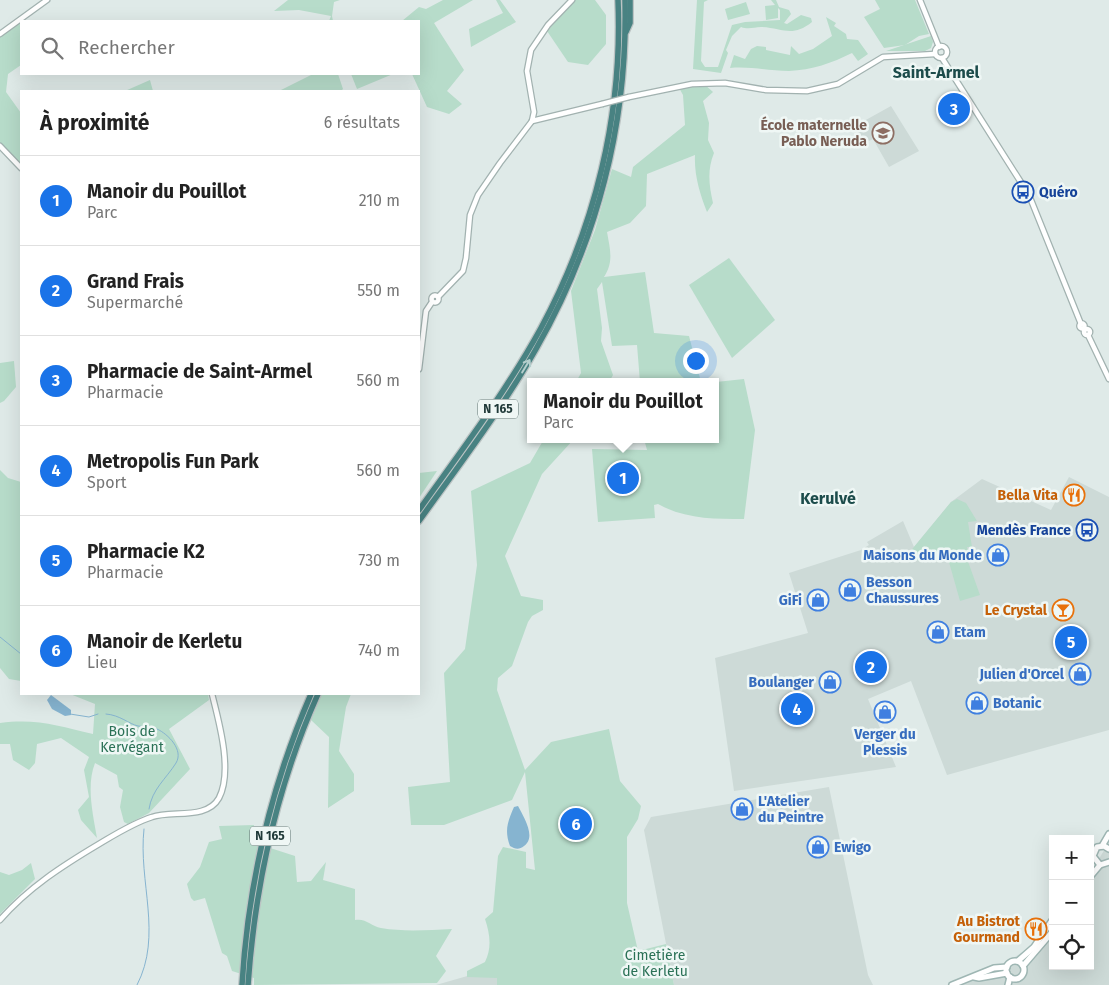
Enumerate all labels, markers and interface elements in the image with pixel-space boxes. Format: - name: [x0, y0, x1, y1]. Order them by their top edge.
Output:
- search box: [20, 20, 420, 75]
- icon: search: [38, 34, 66, 62]
- text: Rechercher: [78, 36, 175, 59]
- district label: Saint-Armel: [893, 63, 980, 82]
- pin: 3: [938, 90, 970, 128]
- text: À proximité: [40, 110, 149, 136]
- text: 6 résultats: [324, 113, 400, 132]
- place label: École maternelle Pablo Neruda: [760, 116, 867, 150]
- school or university icon: École maternelle Pablo Neruda: [871, 121, 895, 145]
- text: Manoir du Pouillot: [87, 180, 246, 203]
- bus stop icon: Quéro: [1011, 180, 1035, 204]
- place label: Quéro: [1039, 184, 1078, 201]
- text: 1: [52, 191, 60, 210]
- text: 210 m: [359, 191, 400, 210]
- text: Parc: [87, 203, 117, 222]
- text: Grand Frais: [87, 270, 184, 293]
- text: 2: [52, 281, 60, 300]
- text: 550 m: [357, 281, 400, 300]
- text: Supermarché: [87, 293, 183, 312]
- your location: [683, 348, 709, 374]
- text: Pharmacie de Saint-Armel: [87, 360, 312, 383]
- one-way arrow: [522, 360, 532, 374]
- text: 3: [52, 371, 60, 390]
- text: 560 m: [357, 371, 400, 390]
- popup: [527, 378, 719, 443]
- text: Pharmacie: [87, 383, 164, 402]
- text: Manoir du Pouillot: [543, 390, 703, 413]
- road number: N 165: [478, 399, 518, 418]
- text: Parc: [543, 413, 574, 432]
- text: Metropolis Fun Park: [87, 450, 259, 473]
- pin: 1: [607, 459, 639, 497]
- text: 4: [51, 461, 61, 480]
- text: 560 m: [357, 461, 400, 480]
- text: Sport: [87, 473, 127, 492]
- restaurant icon: Bella Vita: [1062, 483, 1086, 507]
- place label: Bella Vita: [998, 487, 1058, 504]
- district label: Kerulvé: [800, 489, 856, 508]
- bus stop icon: Mendès France: [1075, 518, 1099, 542]
- place label: Mendès France: [977, 522, 1071, 539]
- text: Pharmacie K2: [87, 540, 205, 563]
- shop icon: Maisons du Monde: [986, 543, 1010, 567]
- place label: Maisons du Monde: [863, 547, 982, 564]
- text: 5: [52, 551, 60, 570]
- text: 730 m: [358, 551, 400, 570]
- text: Pharmacie: [87, 563, 164, 582]
- place label: Besson Chaussures: [866, 574, 939, 607]
- shop icon: Besson Chaussures: [838, 578, 862, 602]
- shop icon: GiFi: [806, 588, 830, 612]
- place label: GiFi: [779, 592, 802, 609]
- bar icon: Le Crystal: [1051, 598, 1075, 622]
- place label: Le Crystal: [985, 602, 1048, 619]
- shop icon: Etam: [926, 620, 950, 644]
- pin: 5: [1055, 623, 1087, 661]
- place label: Etam: [954, 624, 986, 641]
- text: Manoir de Kerletu: [87, 630, 242, 653]
- text: 6: [51, 641, 61, 660]
- text: 740 m: [358, 641, 400, 660]
- pin: 2: [855, 648, 887, 686]
- text: Lieu: [87, 653, 118, 672]
- shop icon: Julien d'Orcel: [1068, 662, 1092, 686]
- place label: Julien d'Orcel: [978, 666, 1065, 683]
- shop icon: Boulanger: [818, 670, 842, 694]
- place label: Boulanger: [749, 674, 814, 691]
- pin: 4: [781, 690, 813, 728]
- shop icon: Botanic: [965, 691, 989, 715]
- place label: Botanic: [993, 695, 1042, 712]
- shop icon: Verger du Plessis: [873, 700, 897, 724]
- park label: Bois de Kervégant: [100, 723, 165, 756]
- place label: Verger du Plessis: [853, 726, 916, 759]
- place label: L'Atelier du Peintre: [758, 793, 824, 826]
- shop icon: L'Atelier du Peintre: [730, 797, 754, 821]
- pin: 6: [560, 805, 592, 843]
- road number: N 165: [250, 826, 290, 846]
- shop icon: Ewigo: [806, 835, 830, 859]
- map controls: [1049, 835, 1094, 970]
- button: +: [1049, 835, 1094, 880]
- place label: Ewigo: [834, 839, 871, 856]
- button: −: [1049, 880, 1094, 925]
- place label: Au Bistrot Gourmand: [953, 913, 1021, 946]
- restaurant icon: Au Bistrot Gourmand: [1024, 917, 1048, 941]
- button: locate: [1049, 925, 1094, 970]
- park label: Cimetière de Kerletu: [622, 947, 688, 980]

